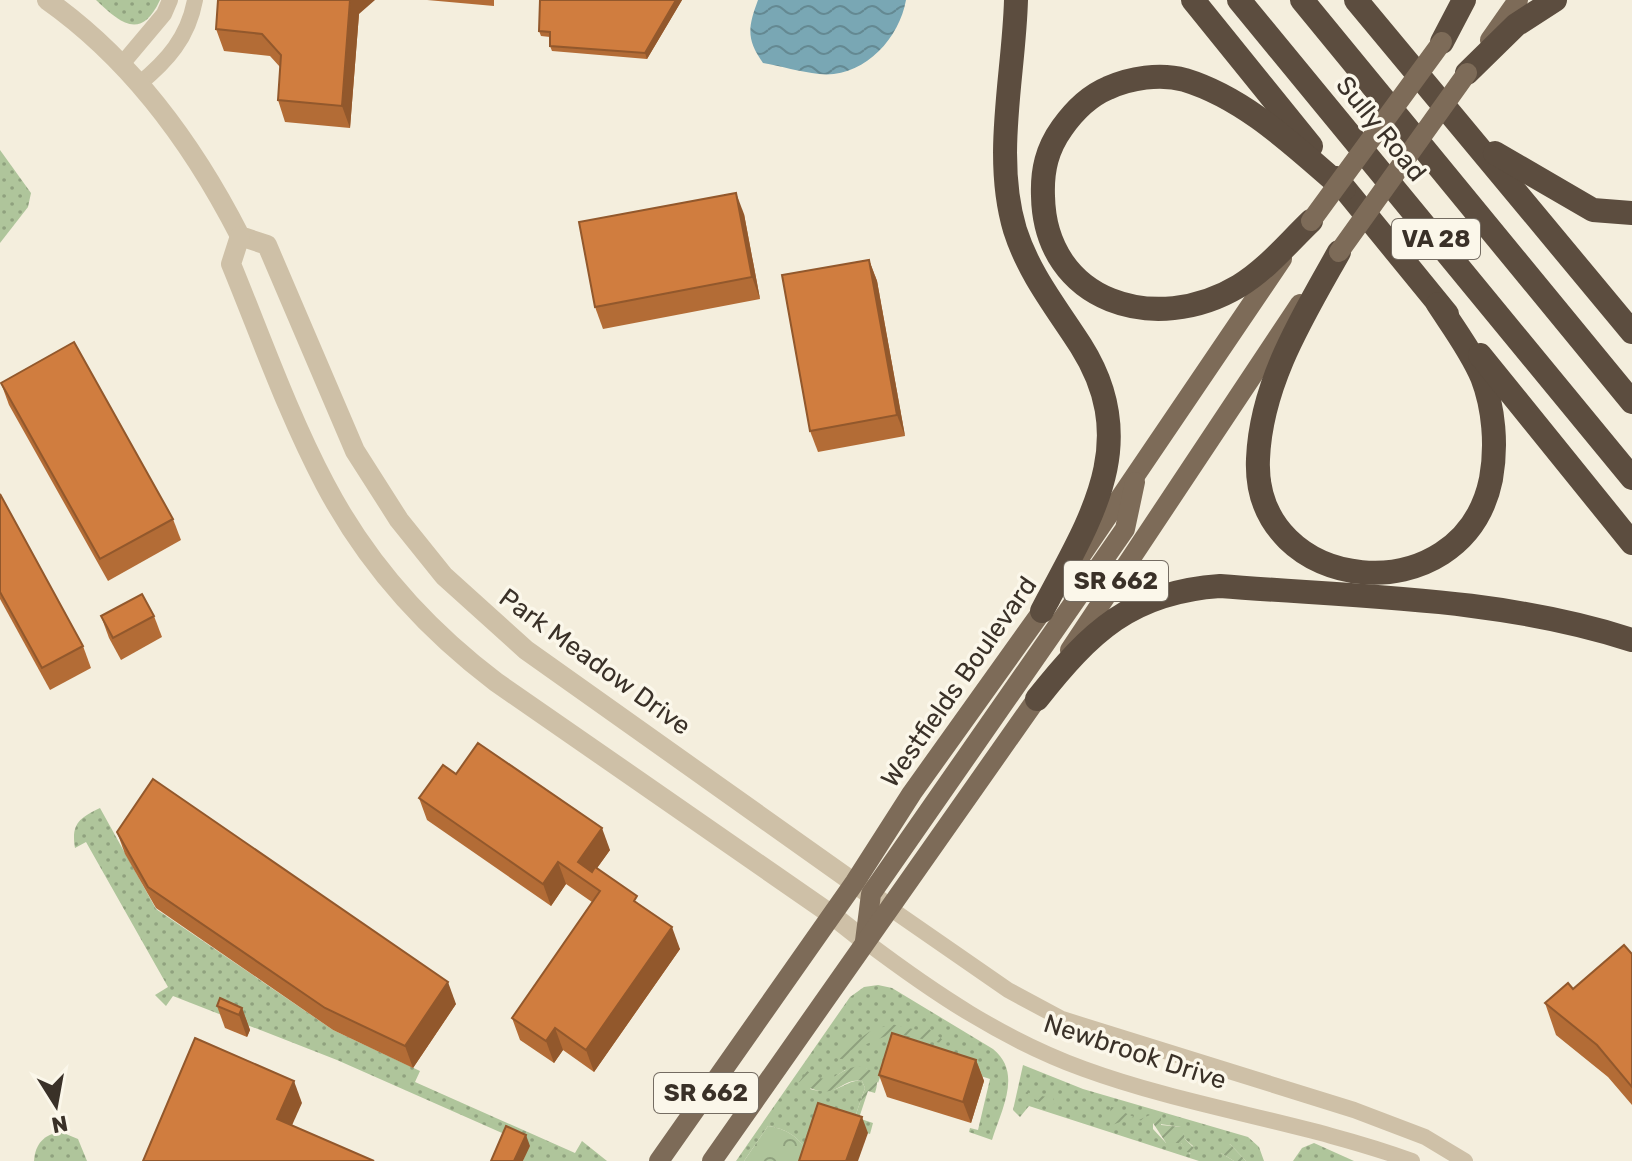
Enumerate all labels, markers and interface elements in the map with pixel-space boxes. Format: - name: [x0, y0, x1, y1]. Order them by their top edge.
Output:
- street label: Sully Road: [1329, 70, 1433, 188]
- road number: VA 28: [1392, 219, 1480, 259]
- road number: SR 662: [1064, 561, 1168, 601]
- street label: Westfields Boulevard: [875, 571, 1043, 793]
- street label: Park Meadow Drive: [493, 582, 697, 742]
- street label: Newbrook Drive: [1040, 1008, 1230, 1096]
- north arrow: [16, 1065, 96, 1145]
- road number: SR 662: [654, 1073, 758, 1113]
- text: N: [49, 1109, 70, 1139]

